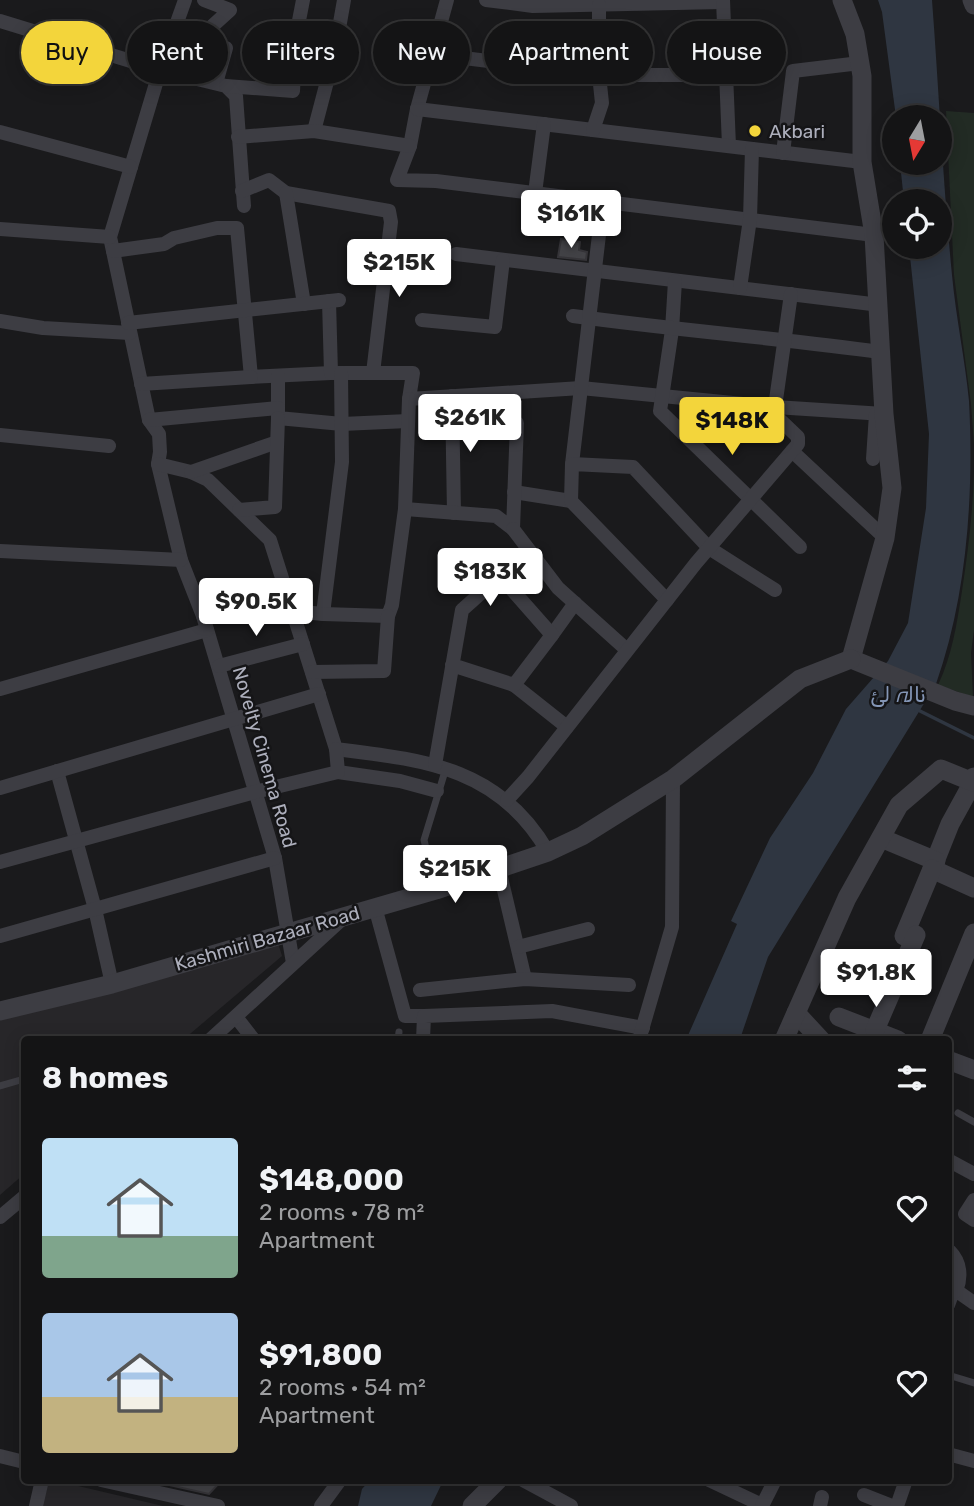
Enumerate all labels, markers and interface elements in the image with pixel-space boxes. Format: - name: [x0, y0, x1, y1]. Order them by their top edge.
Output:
- chip: Buy: [21, 21, 113, 84]
- chip: Rent: [127, 21, 228, 84]
- chip: Filters: [242, 21, 359, 84]
- chip: New: [373, 21, 470, 84]
- chip: Apartment: [484, 21, 653, 84]
- chip: House: [667, 21, 786, 84]
- north arrow: [882, 105, 952, 175]
- map controls: [882, 105, 952, 259]
- place label: Akbari: [769, 120, 825, 143]
- marker: Akbari: [747, 123, 763, 139]
- button: locate: [882, 189, 952, 259]
- pin: $161K: [522, 190, 620, 250]
- text: $161K: [537, 199, 605, 227]
- pin: $215K: [350, 240, 448, 299]
- text: $215K: [363, 248, 435, 276]
- pin: $261K: [421, 394, 519, 454]
- pin: $148K: [683, 398, 781, 457]
- text: $261K: [434, 403, 506, 431]
- text: $148K: [695, 406, 769, 434]
- pin: $183K: [441, 548, 539, 608]
- text: $183K: [454, 557, 526, 585]
- pin: $90.5K: [199, 578, 313, 638]
- text: $90.5K: [215, 587, 297, 615]
- street label: Novelty Cinema Road: [228, 664, 301, 851]
- water label: نالہ لئ: [870, 682, 926, 707]
- pin: $215K: [406, 846, 504, 905]
- text: $215K: [419, 854, 491, 882]
- street label: Kashmiri Bazaar Road: [172, 901, 362, 976]
- pin: $91.8K: [819, 950, 933, 1009]
- text: $91.8K: [837, 958, 915, 986]
- icon: filters: [893, 1059, 931, 1097]
- text: 8 homes: [42, 1060, 168, 1096]
- text: $148,000: [259, 1162, 404, 1198]
- icon: home: [98, 1166, 182, 1250]
- icon: heart: [893, 1189, 931, 1227]
- text: 2 rooms · 78 m²: [259, 1198, 424, 1226]
- text: Apartment: [259, 1226, 375, 1254]
- text: $91,800: [259, 1337, 383, 1373]
- icon: home: [98, 1341, 182, 1425]
- icon: heart: [893, 1364, 931, 1402]
- text: 2 rooms · 54 m²: [259, 1373, 426, 1401]
- text: Apartment: [259, 1401, 375, 1429]

